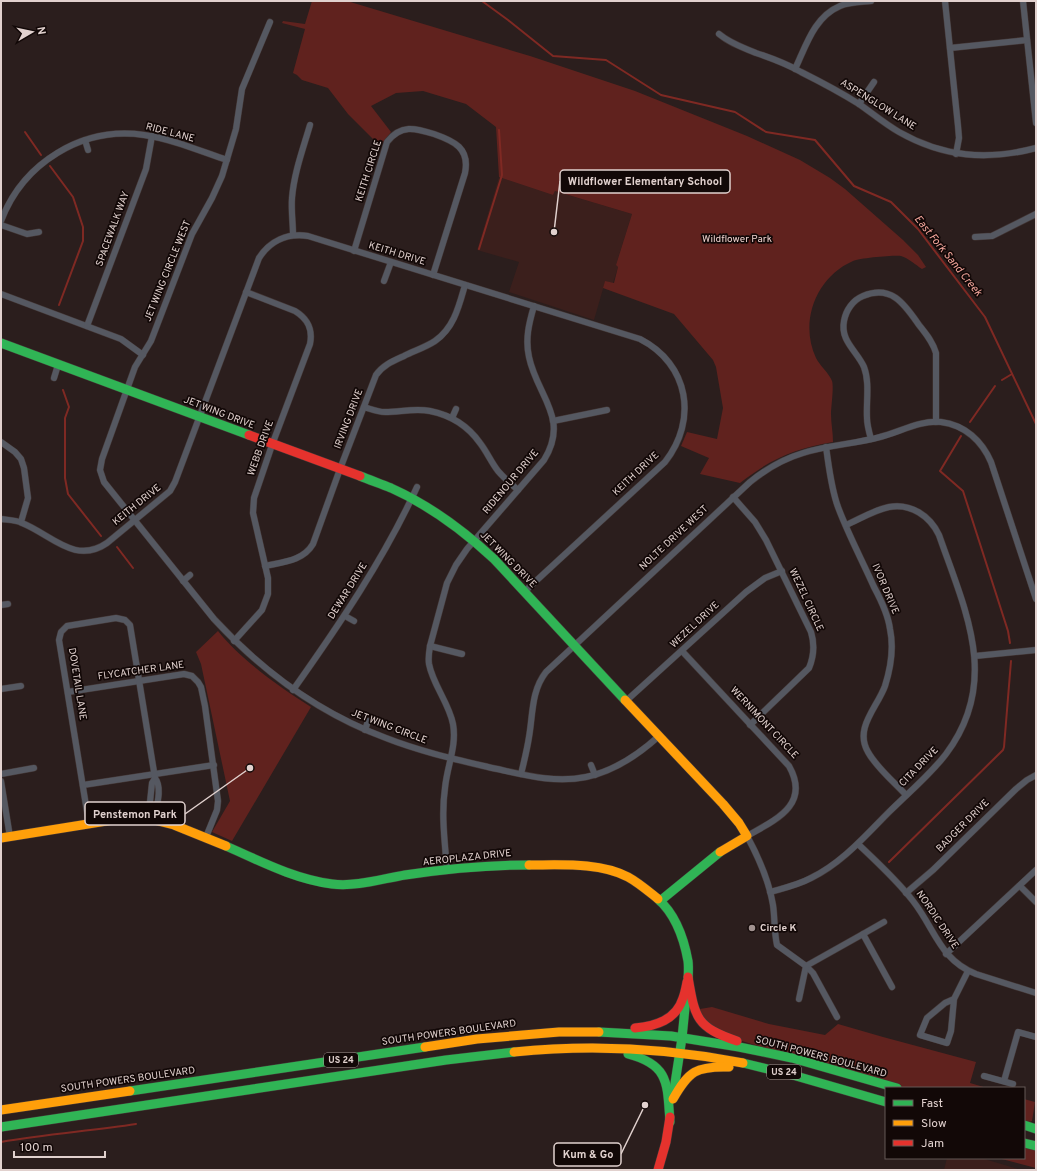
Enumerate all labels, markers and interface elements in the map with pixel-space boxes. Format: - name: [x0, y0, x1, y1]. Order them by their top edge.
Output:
- north arrow: [12, 12, 52, 52]
- text: N: [33, 26, 48, 36]
- street label: ASPENGLOW LANE: [838, 76, 918, 134]
- street label: RIDE LANE: [144, 120, 196, 146]
- street label: KEITH CIRCLE: [353, 138, 385, 204]
- callout: Wildflower Elementary School: [560, 170, 730, 193]
- text: Wildflower Elementary School: [568, 175, 722, 189]
- street label: SPACEWALK WAY: [93, 189, 133, 268]
- water label: East Fork Sand Creek: [911, 213, 985, 300]
- street label: JET WING CIRCLE WEST: [142, 218, 194, 324]
- park label: Wildflower Park: [702, 233, 772, 246]
- street label: KEITH DRIVE: [367, 239, 427, 269]
- street label: IRVING DRIVE: [332, 387, 366, 451]
- street label: JET WING DRIVE: [182, 393, 256, 433]
- street label: WEBB DRIVE: [245, 418, 277, 478]
- street label: RIDENOUR DRIVE: [480, 447, 542, 517]
- street label: KEITH DRIVE: [610, 449, 662, 499]
- street label: KEITH DRIVE: [110, 481, 164, 529]
- street label: NOLTE DRIVE WEST: [637, 503, 711, 573]
- street label: JET WING DRIVE: [477, 529, 539, 591]
- street label: DEWAR DRIVE: [325, 560, 371, 622]
- street label: IVOR DRIVE: [868, 562, 902, 616]
- street label: WEZEL CIRCLE: [786, 566, 826, 634]
- street label: WEZEL DRIVE: [668, 599, 722, 651]
- street label: DOVETAIL LANE: [65, 647, 89, 721]
- street label: FLYCATCHER LANE: [97, 658, 185, 684]
- street label: WERNIMONT CIRCLE: [727, 684, 801, 762]
- street label: JET WING CIRCLE: [349, 707, 429, 747]
- street label: CITA DRIVE: [897, 744, 941, 790]
- street label: BADGER DRIVE: [934, 797, 992, 855]
- callout: Penstemon Park: [85, 802, 185, 825]
- text: Penstemon Park: [93, 808, 177, 822]
- street label: AEROPLAZA DRIVE: [422, 847, 512, 869]
- street label: NORDIC DRIVE: [913, 888, 961, 952]
- place label: Circle K: [760, 922, 797, 935]
- marker: Circle K: [747, 923, 757, 933]
- street label: SOUTH POWERS BOULEVARD: [381, 1017, 517, 1049]
- street label: SOUTH POWERS BOULEVARD: [754, 1033, 888, 1081]
- road number: US 24: [324, 1053, 358, 1067]
- street label: SOUTH POWERS BOULEVARD: [60, 1064, 196, 1096]
- road number: US 24: [767, 1065, 801, 1079]
- legend: [885, 1087, 1025, 1159]
- text: Fast: [921, 1096, 943, 1112]
- text: Slow: [921, 1116, 947, 1132]
- scale bar: [14, 1133, 105, 1159]
- text: Jam: [921, 1136, 944, 1152]
- text: 100 m: [20, 1140, 53, 1156]
- callout: Kum & Go: [554, 1143, 621, 1166]
- text: Kum & Go: [563, 1148, 613, 1162]

